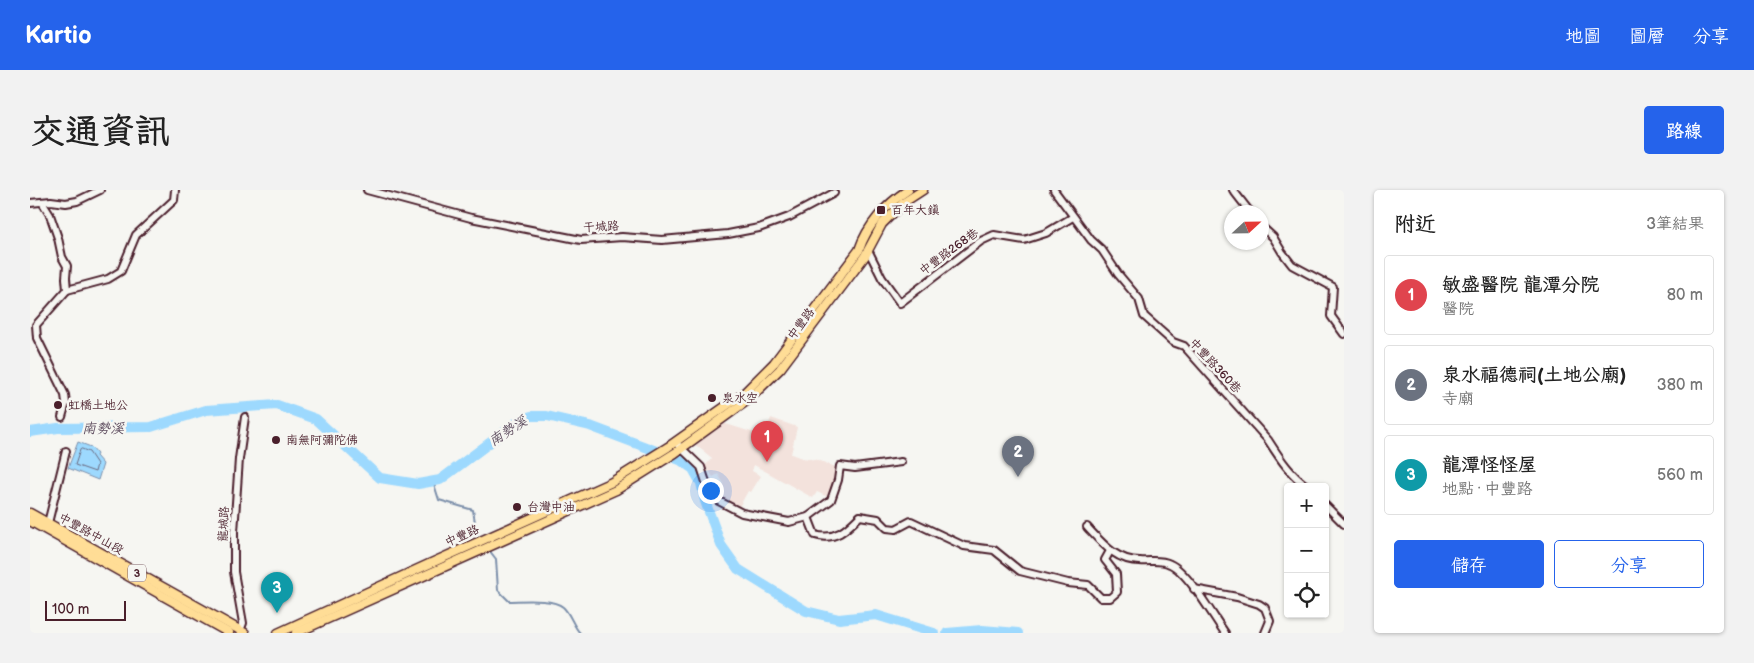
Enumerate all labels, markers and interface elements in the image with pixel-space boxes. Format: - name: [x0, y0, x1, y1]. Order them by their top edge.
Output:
- text: Kartio: [25, 21, 92, 50]
- text: 地圖: [1565, 26, 1601, 47]
- text: 圖層: [1629, 26, 1665, 47]
- text: 分享: [1693, 26, 1729, 47]
- button: 路線: [1644, 106, 1724, 154]
- text: 交通資訊: [30, 111, 170, 154]
- place label: 百年大鎮: [891, 203, 940, 218]
- marker: 百年大鎮: [875, 204, 887, 216]
- north arrow: [1224, 205, 1269, 250]
- text: 附近: [1394, 212, 1436, 237]
- text: 3筆結果: [1646, 215, 1704, 234]
- street label: 干城路: [583, 219, 619, 235]
- street label: 中豐路268巷: [917, 226, 981, 278]
- text: 敏盛醫院 龍潭分院: [1442, 274, 1599, 297]
- text: 1: [1408, 286, 1414, 305]
- text: 80 m: [1667, 286, 1703, 305]
- text: 醫院: [1442, 300, 1474, 319]
- street label: 中豐路: [784, 305, 818, 343]
- street label: 中豐路360巷: [1186, 335, 1244, 397]
- text: 泉水福德祠(土地公廟): [1442, 364, 1626, 387]
- text: 2: [1406, 376, 1416, 395]
- text: 380 m: [1657, 376, 1703, 395]
- text: 寺廟: [1442, 390, 1474, 409]
- place label: 泉水空: [722, 391, 758, 406]
- marker: 泉水空: [706, 392, 718, 404]
- place label: 虹橋土地公: [68, 398, 128, 413]
- marker: 虹橋土地公: [52, 399, 64, 411]
- water label: 南勢溪: [486, 412, 531, 450]
- water label: 南勢溪: [82, 420, 125, 437]
- pin: 1: [751, 421, 783, 462]
- place label: 南無阿彌陀佛: [286, 433, 358, 448]
- marker: 南無阿彌陀佛: [270, 434, 282, 446]
- pin: 2: [1002, 436, 1034, 477]
- text: 龍潭怪怪屋: [1442, 454, 1537, 477]
- text: 3: [1406, 466, 1416, 485]
- text: 560 m: [1657, 466, 1703, 485]
- your location: [698, 478, 724, 504]
- text: 地點 · 中豐路: [1442, 480, 1532, 499]
- map controls: [1284, 483, 1329, 618]
- button: +: [1284, 483, 1329, 528]
- place label: 台灣中油: [527, 500, 575, 515]
- marker: 台灣中油: [511, 501, 523, 513]
- street label: 龍城路: [216, 506, 232, 542]
- street label: 中豐路中山段: [56, 510, 126, 558]
- street label: 中豐路: [442, 522, 482, 550]
- button: −: [1284, 528, 1329, 573]
- button: 儲存: [1394, 540, 1544, 588]
- button: 分享: [1554, 540, 1704, 588]
- road number: 3: [128, 564, 146, 582]
- pin: 3: [261, 572, 293, 613]
- button: locate: [1284, 573, 1329, 618]
- scale bar: [45, 598, 126, 621]
- text: 100 m: [52, 601, 89, 618]

